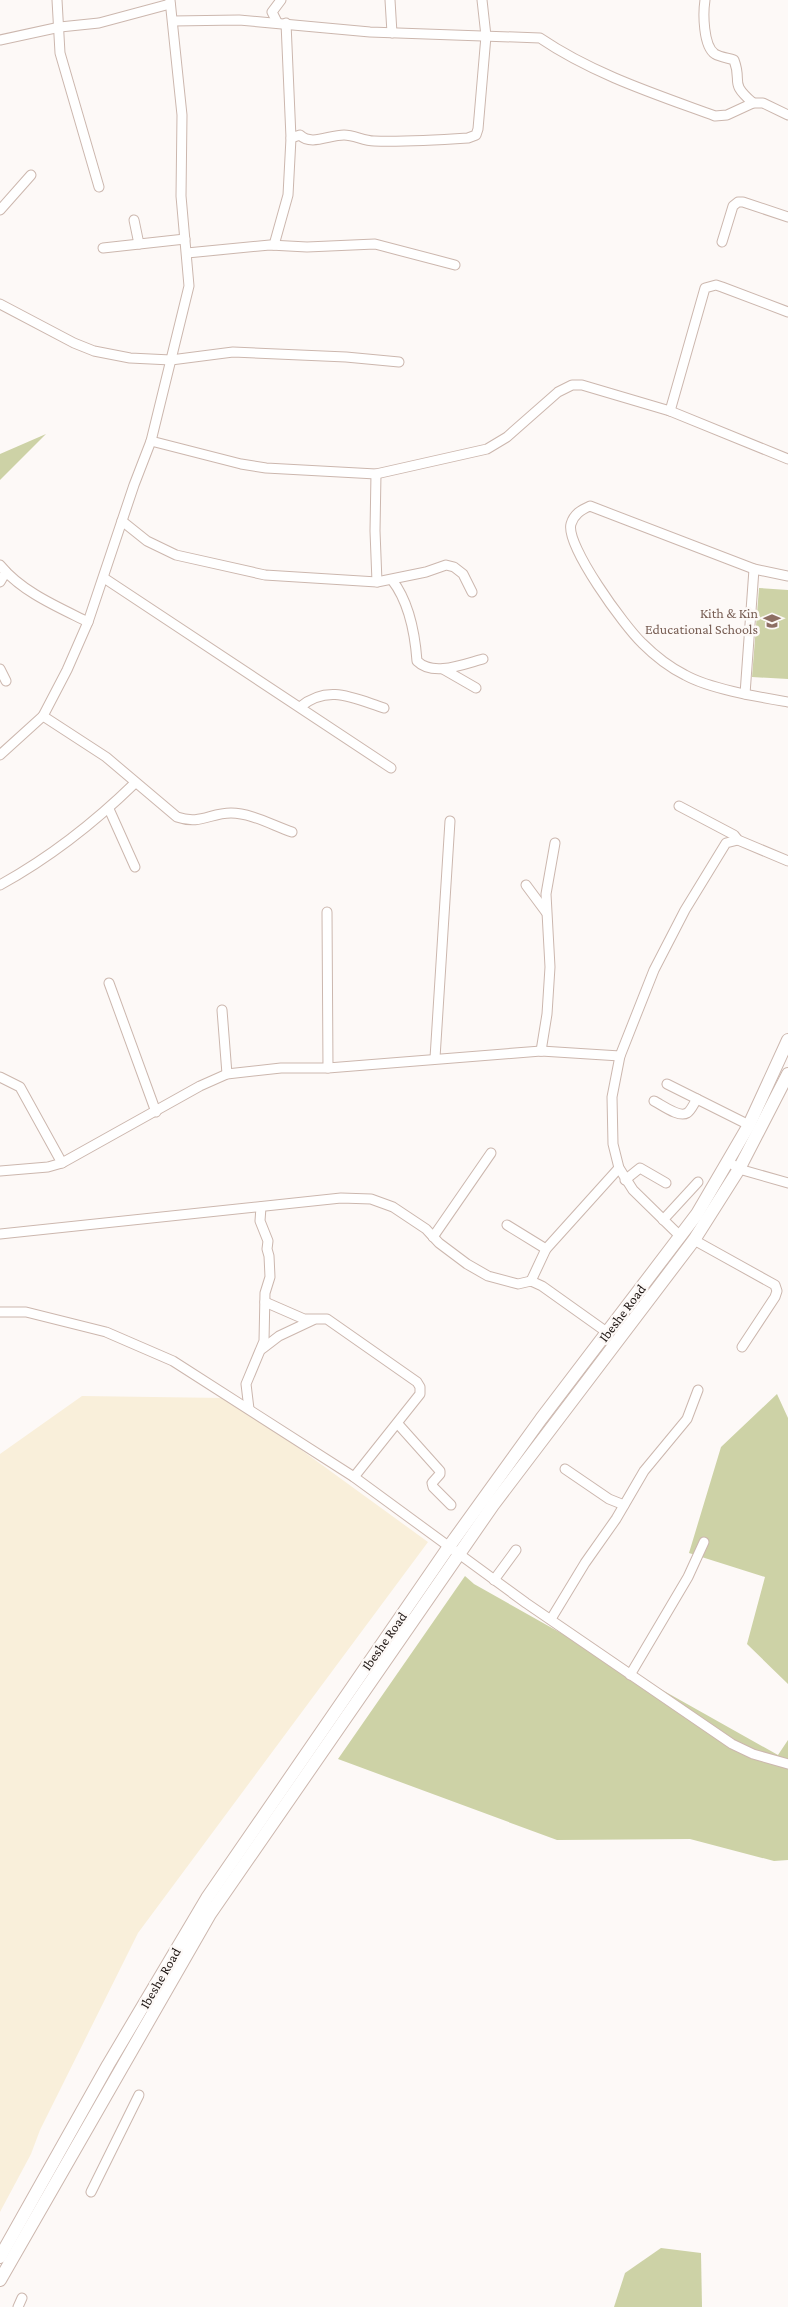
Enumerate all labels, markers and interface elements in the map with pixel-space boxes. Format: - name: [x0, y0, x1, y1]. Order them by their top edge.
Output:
- place label: Kith & Kin Educational Schools: [645, 605, 758, 637]
- school or university icon: Kith & Kin Educational Schools: [762, 611, 782, 631]
- street label: Ibeshe Road: [595, 1281, 649, 1345]
- street label: Ibeshe Road: [358, 1608, 410, 1673]
- street label: Ibeshe Road: [136, 1944, 184, 2011]

